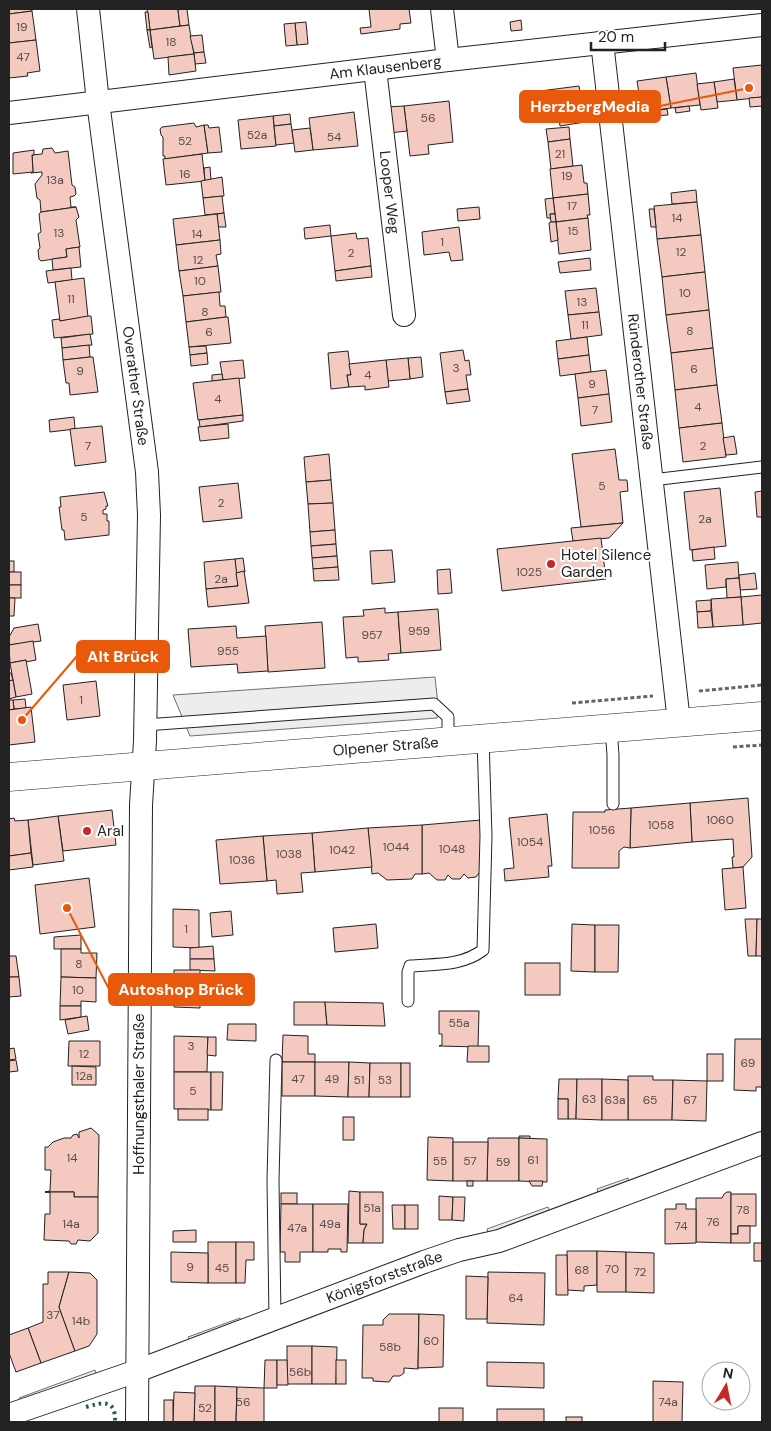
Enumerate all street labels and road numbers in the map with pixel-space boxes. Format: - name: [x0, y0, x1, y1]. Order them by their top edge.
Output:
- street label: Am Klausenberg: [328, 51, 442, 84]
- street label: Looper Weg: [375, 150, 404, 235]
- street label: Ründerother Straße: [623, 313, 658, 451]
- street label: Overather Straße: [118, 325, 153, 447]
- street label: Olpener Straße: [332, 732, 440, 761]
- street label: Hoffnungsthaler Straße: [129, 1013, 149, 1175]
- street label: Königsforststraße: [323, 1246, 445, 1308]

